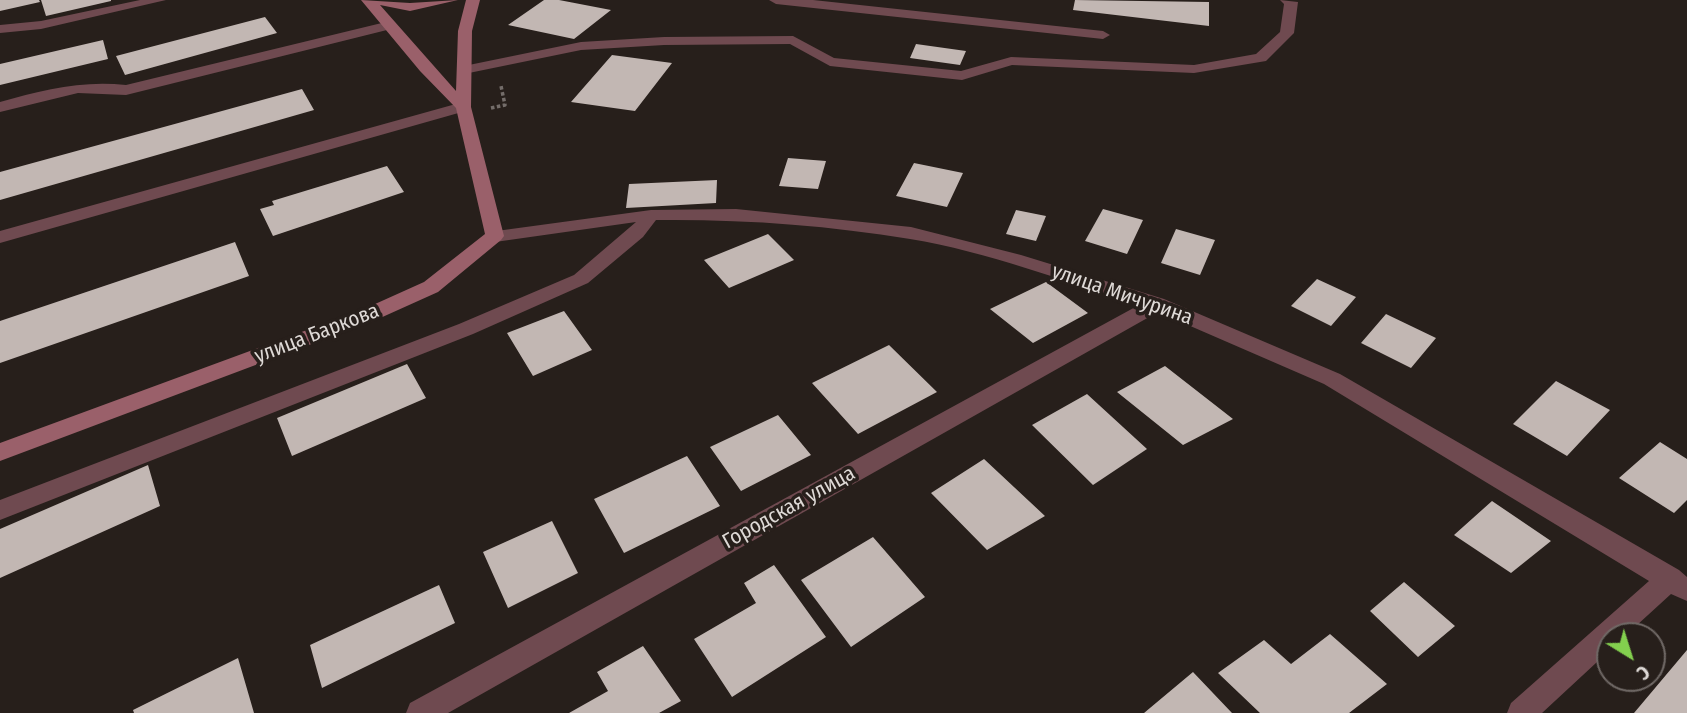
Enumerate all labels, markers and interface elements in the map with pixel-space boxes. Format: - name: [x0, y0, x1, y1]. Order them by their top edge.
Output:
- street label: улица Мичурина: [1048, 259, 1196, 331]
- street label: улица Баркова: [251, 299, 383, 369]
- street label: Городская улица: [718, 461, 860, 555]
- north arrow: [1596, 622, 1666, 692]
- text: С: [1632, 660, 1654, 684]

